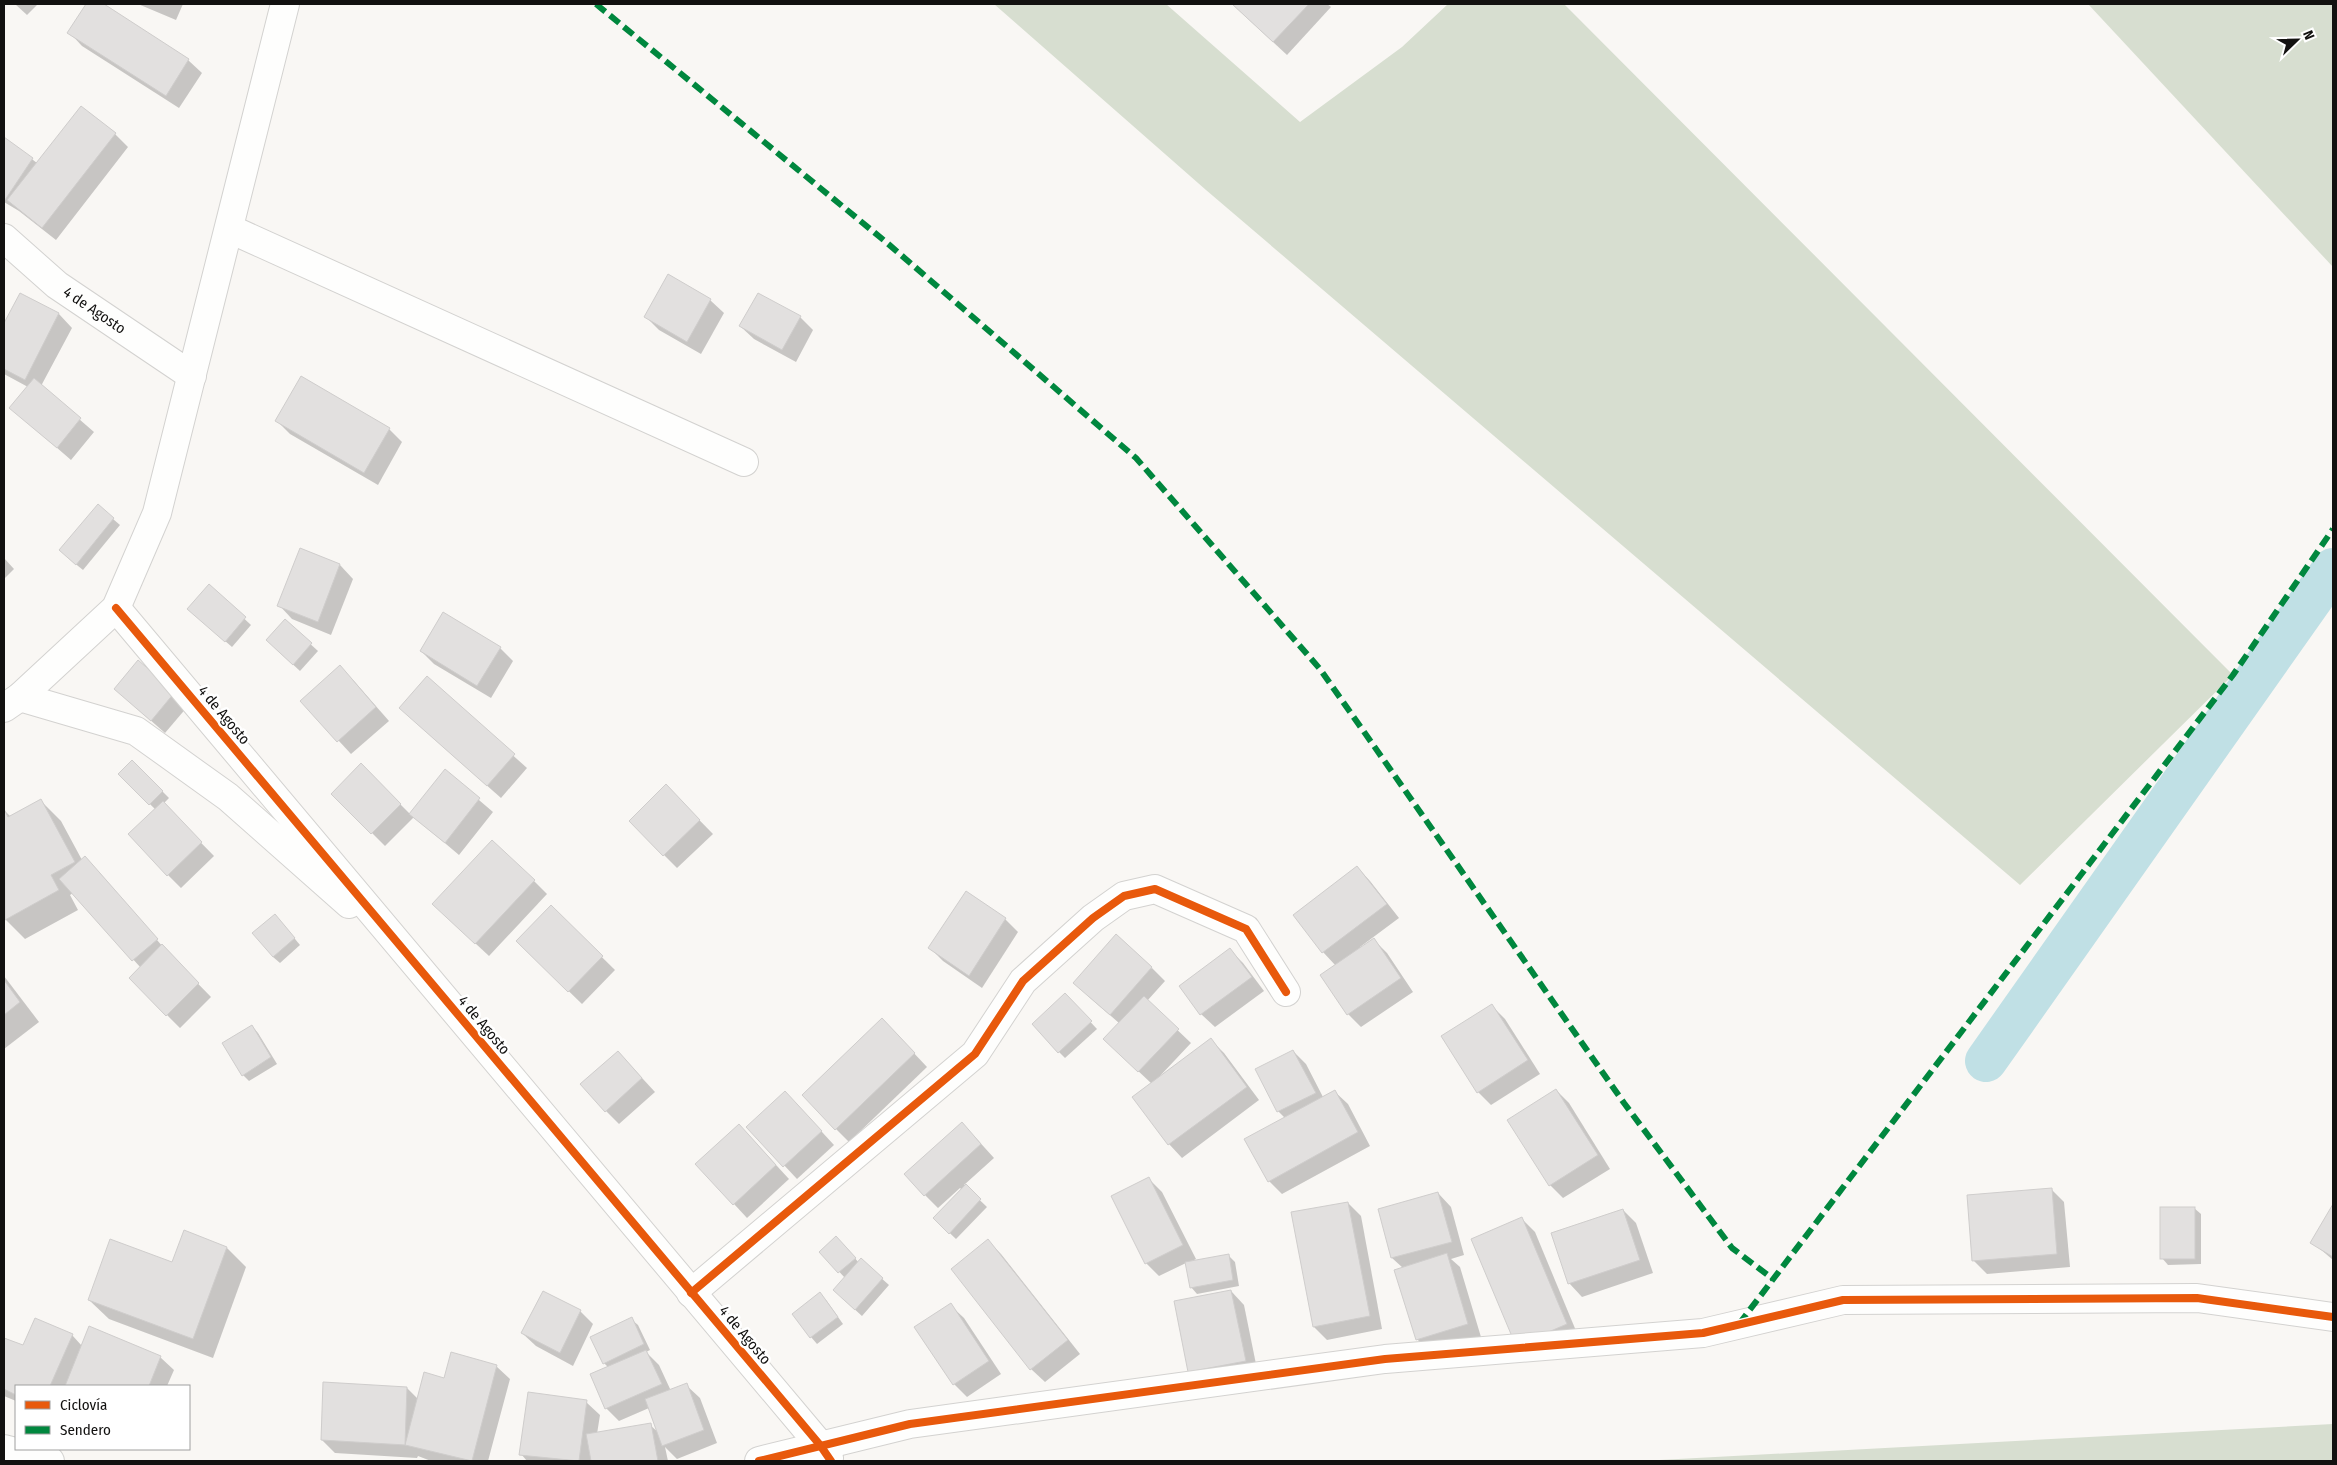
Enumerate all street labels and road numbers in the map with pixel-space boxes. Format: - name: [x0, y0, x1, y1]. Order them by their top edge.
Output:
- street label: 4 de Agosto: [60, 283, 129, 338]
- street label: 4 de Agosto: [194, 682, 254, 748]
- street label: 4 de Agosto: [454, 992, 514, 1058]
- street label: 4 de Agosto: [715, 1302, 775, 1368]

